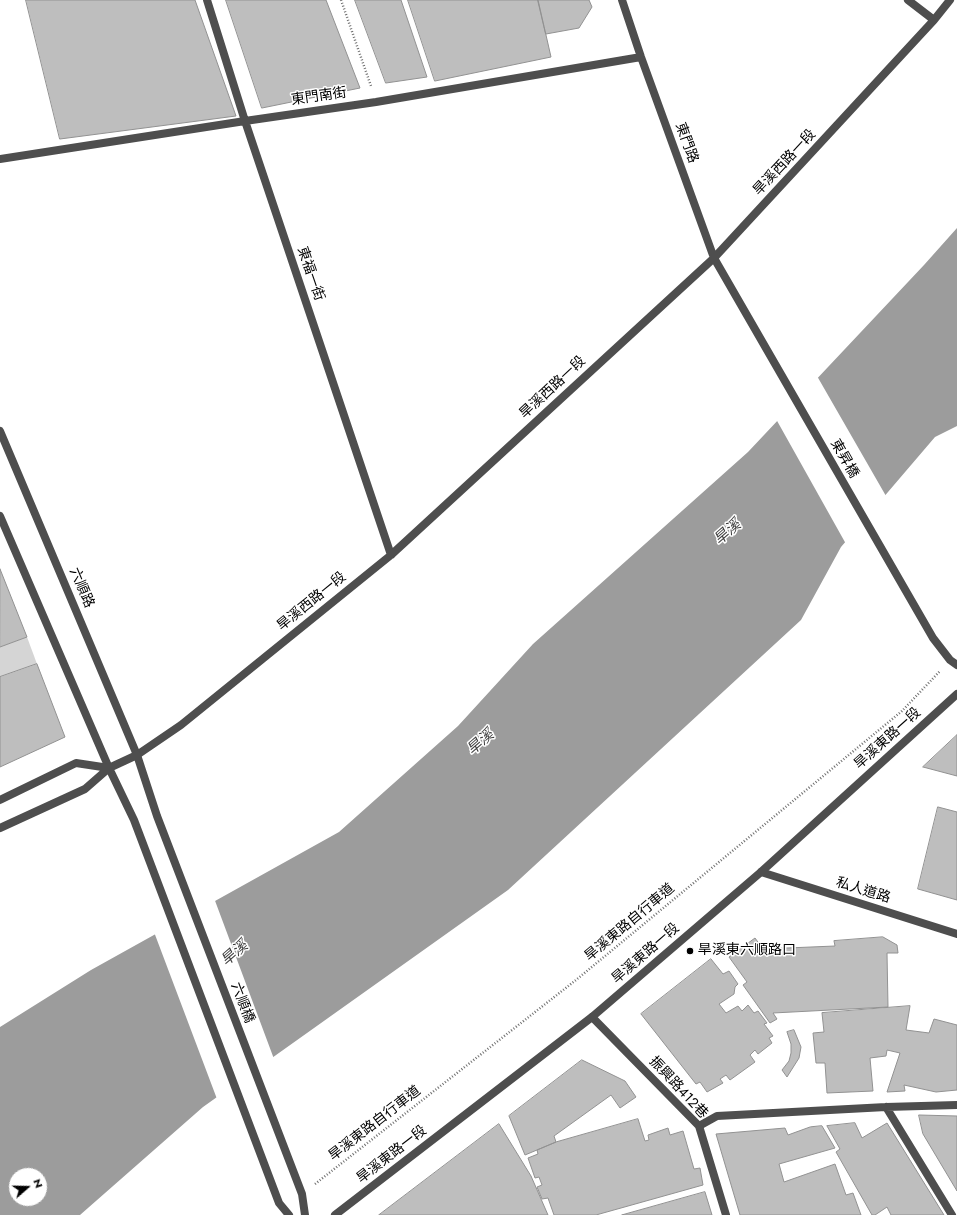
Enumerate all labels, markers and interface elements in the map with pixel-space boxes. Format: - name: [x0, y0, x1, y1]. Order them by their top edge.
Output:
- street label: 東門南街: [290, 85, 348, 109]
- street label: 東門路: [671, 120, 701, 166]
- street label: 旱溪西路一段: [750, 127, 820, 199]
- street label: 東福一街: [293, 245, 327, 303]
- street label: 旱溪西路一段: [517, 353, 589, 423]
- street label: 東昇橋: [826, 437, 862, 481]
- water label: 旱溪: [711, 516, 745, 550]
- street label: 六順路: [65, 565, 97, 611]
- street label: 旱溪西路一段: [274, 569, 350, 635]
- street label: 旱溪東路一段: [851, 705, 925, 773]
- water label: 旱溪: [464, 726, 498, 760]
- street label: 私人道路: [834, 875, 892, 907]
- street label: 旱溪東路自行車道: [582, 881, 678, 965]
- street label: 旱溪東路一段: [609, 920, 683, 988]
- water label: 旱溪: [218, 937, 252, 971]
- place label: 旱溪東六順路口: [698, 943, 796, 959]
- marker: 旱溪東六順路口: [685, 946, 695, 956]
- street label: 六順橋: [227, 980, 257, 1026]
- street label: 振興路412巷: [645, 1054, 711, 1122]
- street label: 旱溪東路自行車道: [326, 1083, 424, 1165]
- street label: 旱溪東路一段: [354, 1123, 430, 1187]
- north arrow: [8, 1167, 48, 1207]
- text: N: [29, 1176, 47, 1190]

